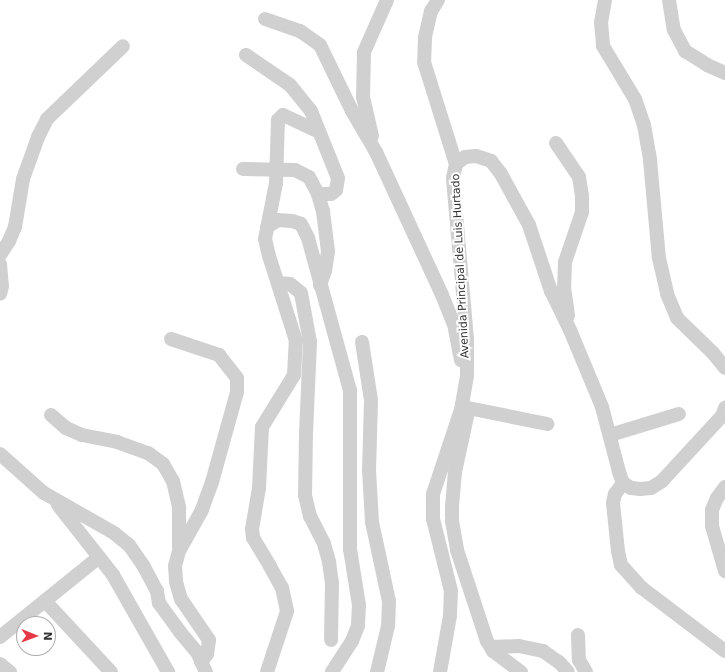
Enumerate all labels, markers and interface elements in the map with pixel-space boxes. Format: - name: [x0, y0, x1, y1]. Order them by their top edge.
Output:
- street label: Avenida Principal de Luis Hurtado: [450, 173, 472, 359]
- north arrow: [16, 616, 56, 656]
- text: N: [41, 631, 54, 641]

